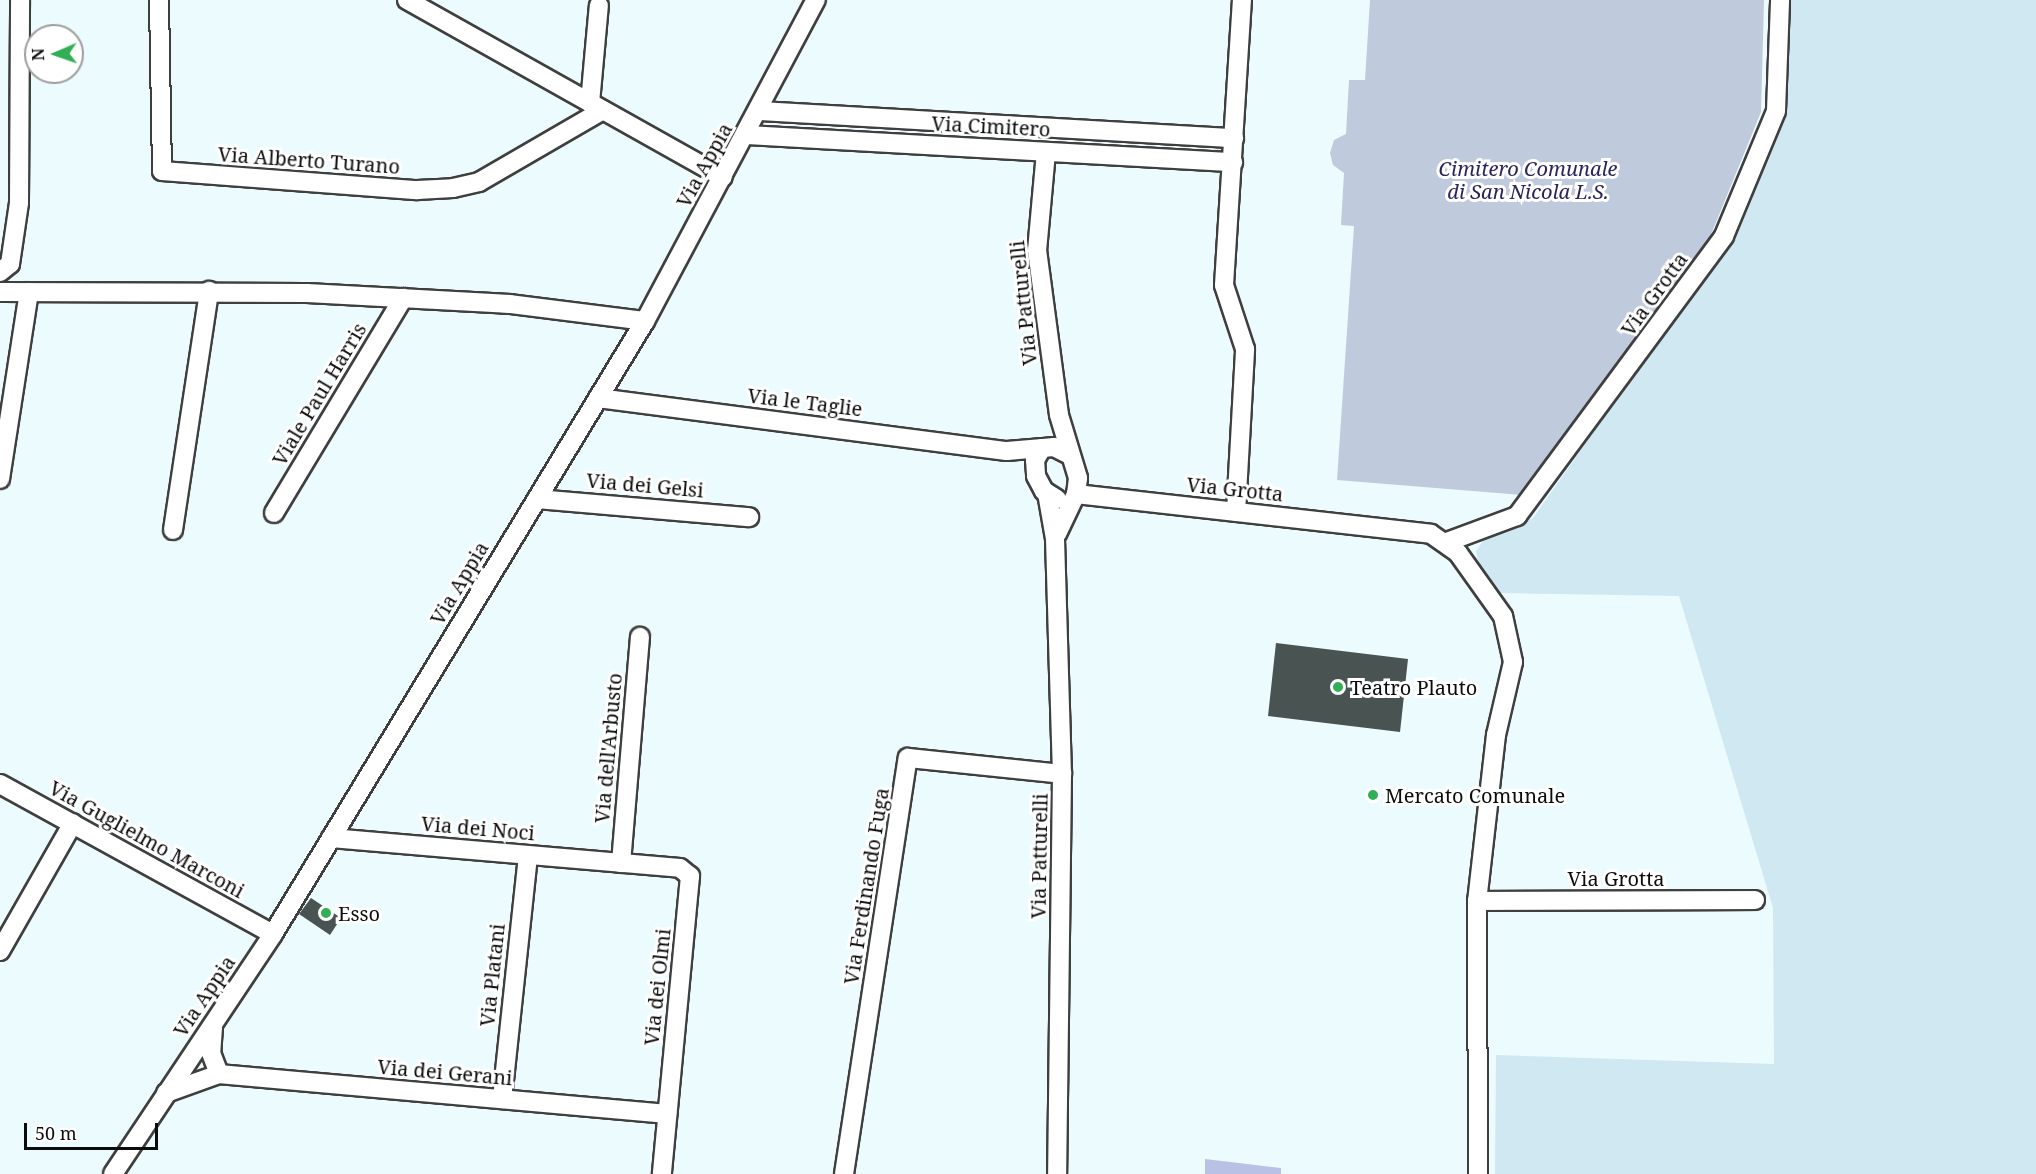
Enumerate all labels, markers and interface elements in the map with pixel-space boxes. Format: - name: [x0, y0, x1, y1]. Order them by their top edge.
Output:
- north arrow: [24, 24, 84, 84]
- text: N: [27, 48, 49, 61]
- street label: Via Cimitero: [931, 111, 1051, 141]
- street label: Via Appia: [671, 119, 737, 211]
- street label: Via Alberto Turano: [217, 142, 401, 178]
- park label: Cimitero Comunale di San Nicola L.S.: [1439, 157, 1617, 204]
- street label: Via Patturelli: [1005, 239, 1041, 367]
- street label: Via Grotta: [1616, 248, 1692, 340]
- street label: Viale Paul Harris: [267, 318, 371, 470]
- street label: Via le Taglie: [746, 383, 864, 421]
- street label: Via dei Gelsi: [585, 468, 705, 502]
- street label: Via Grotta: [1186, 472, 1284, 506]
- street label: Via Appia: [425, 537, 493, 629]
- street label: Via dell'Arbusto: [589, 672, 627, 824]
- place label: Teatro Plauto: [1350, 675, 1477, 699]
- marker: Teatro Plauto: [1331, 680, 1345, 694]
- street label: Via Guglielmo Marconi: [45, 775, 249, 903]
- place label: Mercato Comunale: [1385, 783, 1565, 807]
- street label: Via Ferdinando Fuga: [839, 786, 893, 986]
- marker: Mercato Comunale: [1366, 788, 1380, 802]
- street label: Via Patturelli: [1026, 793, 1052, 919]
- street label: Via dei Noci: [420, 811, 536, 845]
- street label: Via Grotta: [1568, 866, 1664, 890]
- place label: Esso: [338, 901, 380, 925]
- marker: Esso: [319, 906, 333, 920]
- street label: Via Platani: [475, 922, 509, 1028]
- street label: Via dei Olmi: [639, 927, 675, 1047]
- street label: Via Appia: [168, 951, 240, 1041]
- street label: Via dei Gerani: [376, 1054, 514, 1090]
- scale bar: [27, 1111, 160, 1149]
- text: 50 m: [35, 1121, 77, 1145]

